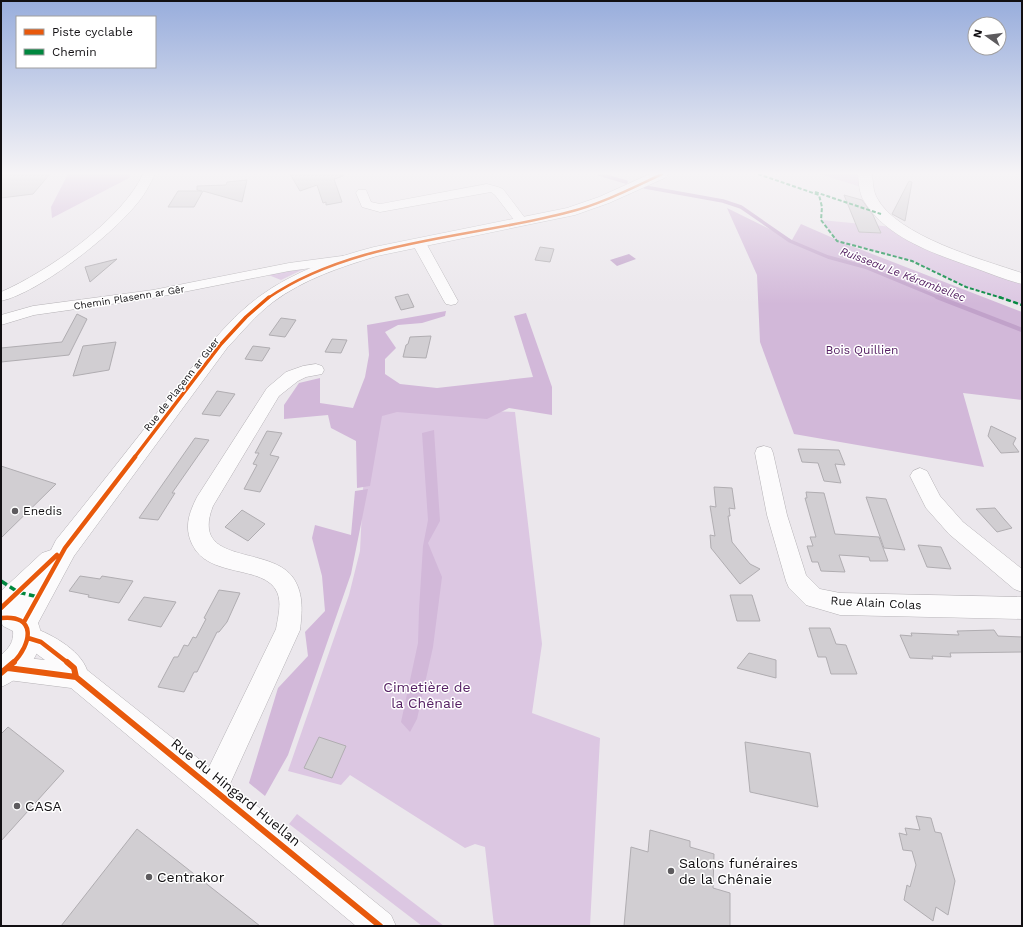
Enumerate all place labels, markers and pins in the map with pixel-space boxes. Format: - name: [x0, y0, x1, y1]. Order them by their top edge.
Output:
- place label: Enedis: [23, 504, 62, 518]
- marker: Enedis: [10, 506, 20, 516]
- place label: CASA: [25, 798, 62, 814]
- marker: CASA: [12, 801, 22, 811]
- place label: Salons funéraires de la Chênaie: [679, 855, 798, 887]
- marker: Salons funéraires de la Chênaie: [666, 866, 676, 876]
- place label: Centrakor: [157, 869, 225, 885]
- marker: Centrakor: [144, 872, 154, 882]

